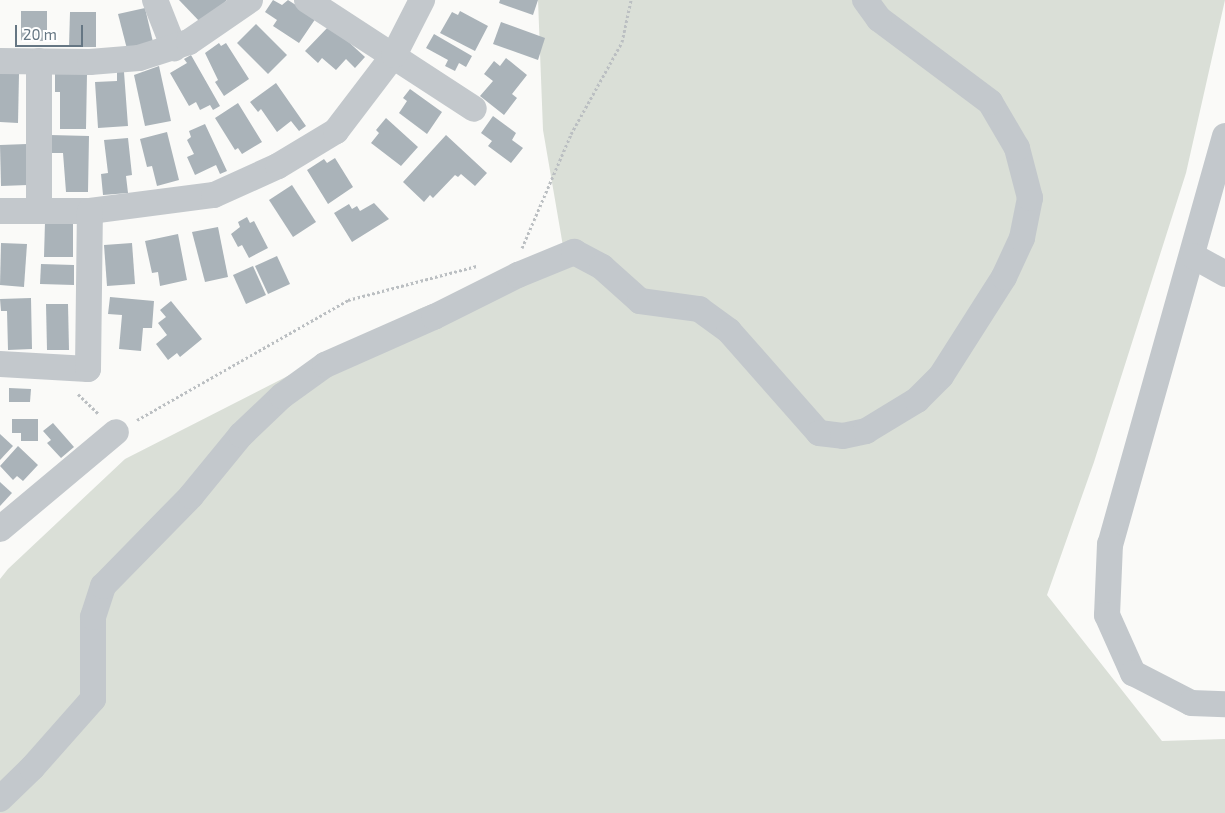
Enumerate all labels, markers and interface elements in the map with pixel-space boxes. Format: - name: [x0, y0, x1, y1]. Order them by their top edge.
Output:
- scale bar: [18, 15, 85, 47]
- text: 20 m: [23, 25, 57, 43]

